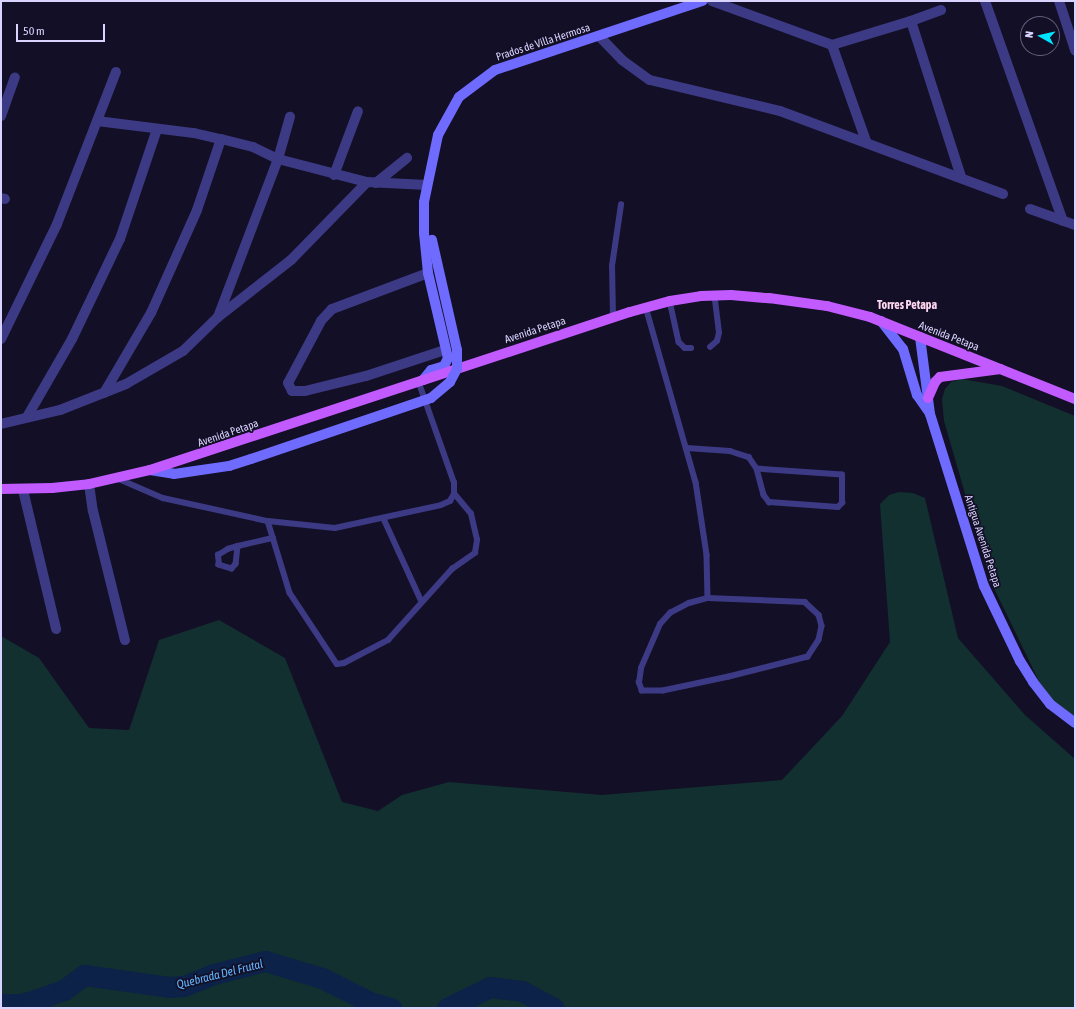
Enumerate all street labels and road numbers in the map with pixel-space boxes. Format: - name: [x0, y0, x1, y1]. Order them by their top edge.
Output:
- street label: Prados de Villa Hermosa: [494, 21, 592, 63]
- street label: Avenida Petapa: [503, 314, 567, 346]
- street label: Avenida Petapa: [917, 318, 981, 354]
- street label: Avenida Petapa: [196, 416, 260, 450]
- street label: Antigua Avenida Petapa: [962, 493, 1004, 589]

